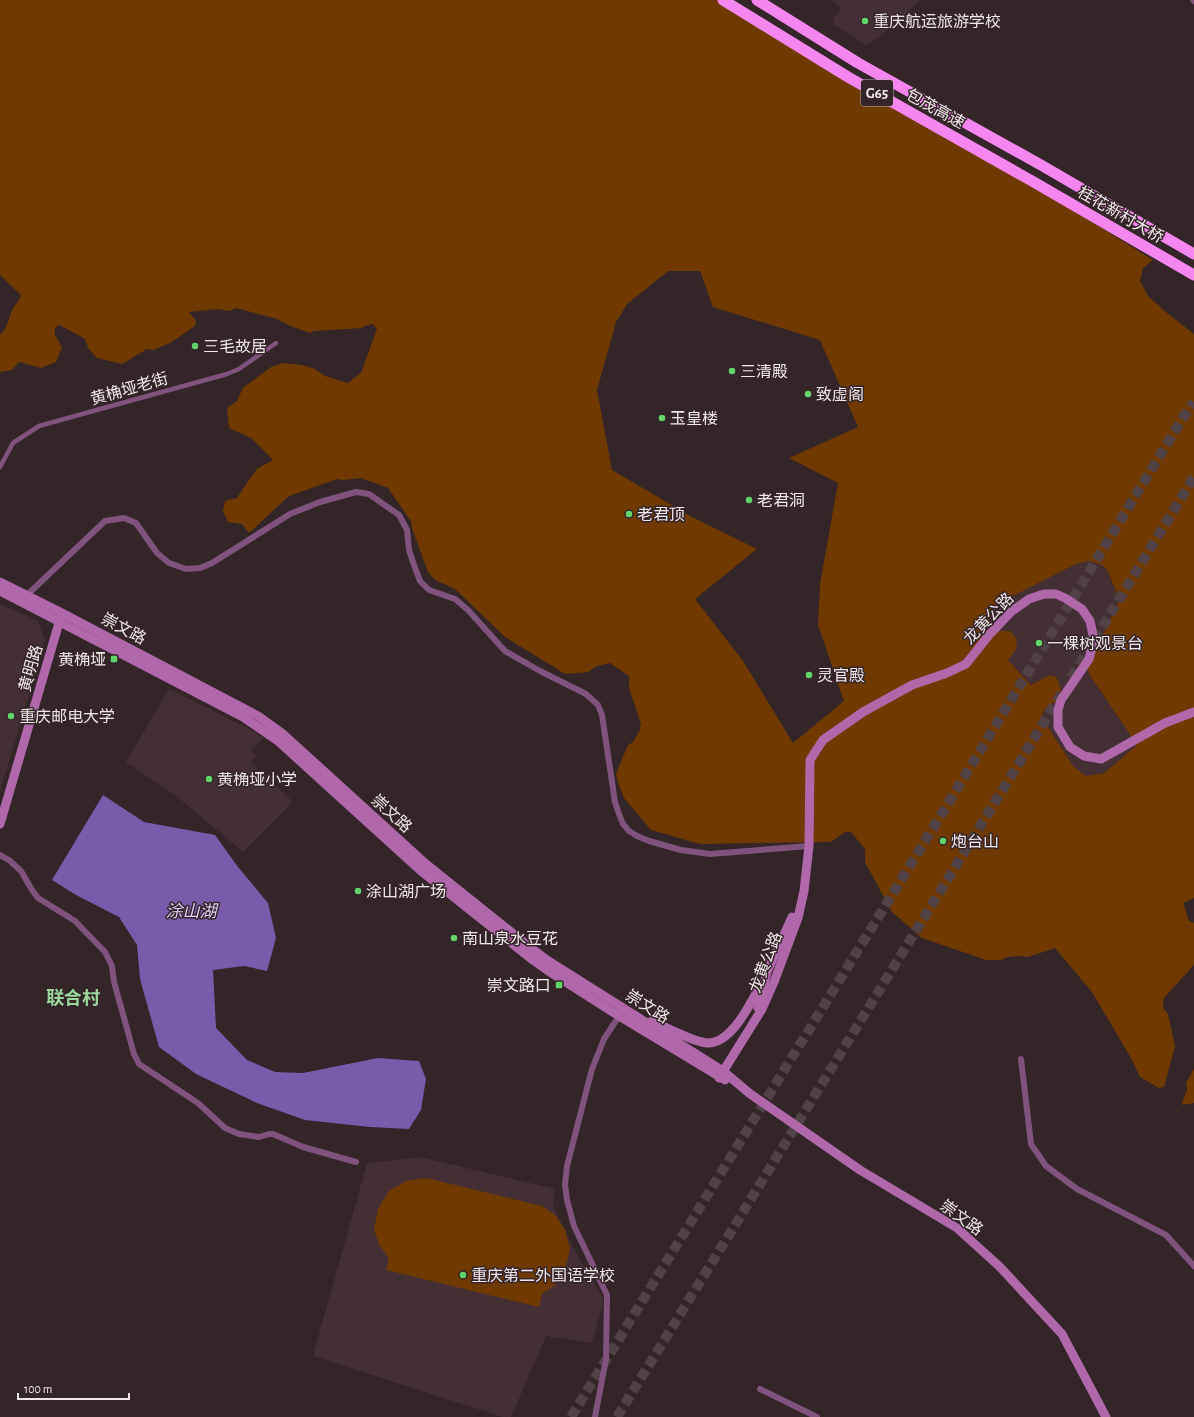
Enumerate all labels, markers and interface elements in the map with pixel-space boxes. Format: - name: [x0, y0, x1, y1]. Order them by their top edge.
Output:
- place label: 重庆航运旅游学校: [873, 13, 1001, 30]
- marker: 重庆航运旅游学校: [860, 16, 870, 26]
- road number: G65: [861, 80, 893, 106]
- street label: 包茂高速: [904, 85, 968, 131]
- street label: 桂花新村大桥: [1075, 183, 1167, 246]
- place label: 三毛故居: [203, 338, 267, 355]
- marker: 三毛故居: [190, 341, 200, 351]
- place label: 三清殿: [740, 364, 788, 380]
- marker: 三清殿: [727, 366, 737, 376]
- street label: 黄桷垭老街: [88, 369, 170, 408]
- place label: 致虚阁: [816, 385, 864, 403]
- marker: 致虚阁: [803, 389, 813, 399]
- place label: 玉皇楼: [670, 410, 718, 427]
- marker: 玉皇楼: [657, 413, 667, 423]
- place label: 老君洞: [757, 492, 805, 509]
- marker: 老君洞: [744, 495, 754, 505]
- place label: 老君顶: [637, 507, 685, 523]
- marker: 老君顶: [624, 509, 634, 519]
- street label: 龙黄公路: [960, 589, 1017, 647]
- street label: 崇文路: [99, 610, 149, 647]
- place label: 一棵树观景台: [1047, 635, 1143, 652]
- marker: 一棵树观景台: [1034, 638, 1044, 648]
- street label: 黄明路: [16, 643, 45, 694]
- place label: 黄桷垭: [58, 651, 106, 668]
- marker: 黄桷垭: [109, 654, 119, 664]
- place label: 灵官殿: [817, 667, 865, 684]
- marker: 灵官殿: [804, 670, 814, 680]
- place label: 重庆邮电大学: [19, 708, 115, 725]
- marker: 重庆邮电大学: [6, 711, 16, 721]
- place label: 黄桷垭小学: [217, 771, 297, 788]
- marker: 黄桷垭小学: [204, 774, 214, 784]
- street label: 崇文路: [368, 791, 415, 836]
- place label: 炮台山: [951, 833, 999, 850]
- marker: 炮台山: [938, 836, 948, 846]
- place label: 涂山湖广场: [366, 883, 446, 900]
- marker: 涂山湖广场: [353, 886, 363, 896]
- water label: 涂山湖: [166, 902, 219, 920]
- street label: 龙黄公路: [746, 929, 785, 995]
- place label: 南山泉水豆花: [462, 930, 558, 947]
- marker: 南山泉水豆花: [449, 933, 459, 943]
- place label: 崇文路口: [487, 977, 551, 994]
- marker: 崇文路口: [554, 980, 564, 990]
- street label: 崇文路: [623, 986, 673, 1026]
- district label: 联合村: [46, 988, 100, 1008]
- street label: 崇文路: [937, 1196, 986, 1238]
- place label: 重庆第二外国语学校: [471, 1267, 615, 1284]
- marker: 重庆第二外国语学校: [458, 1270, 468, 1280]
- scale bar: [18, 1375, 129, 1401]
- text: 100 m: [24, 1383, 52, 1395]

